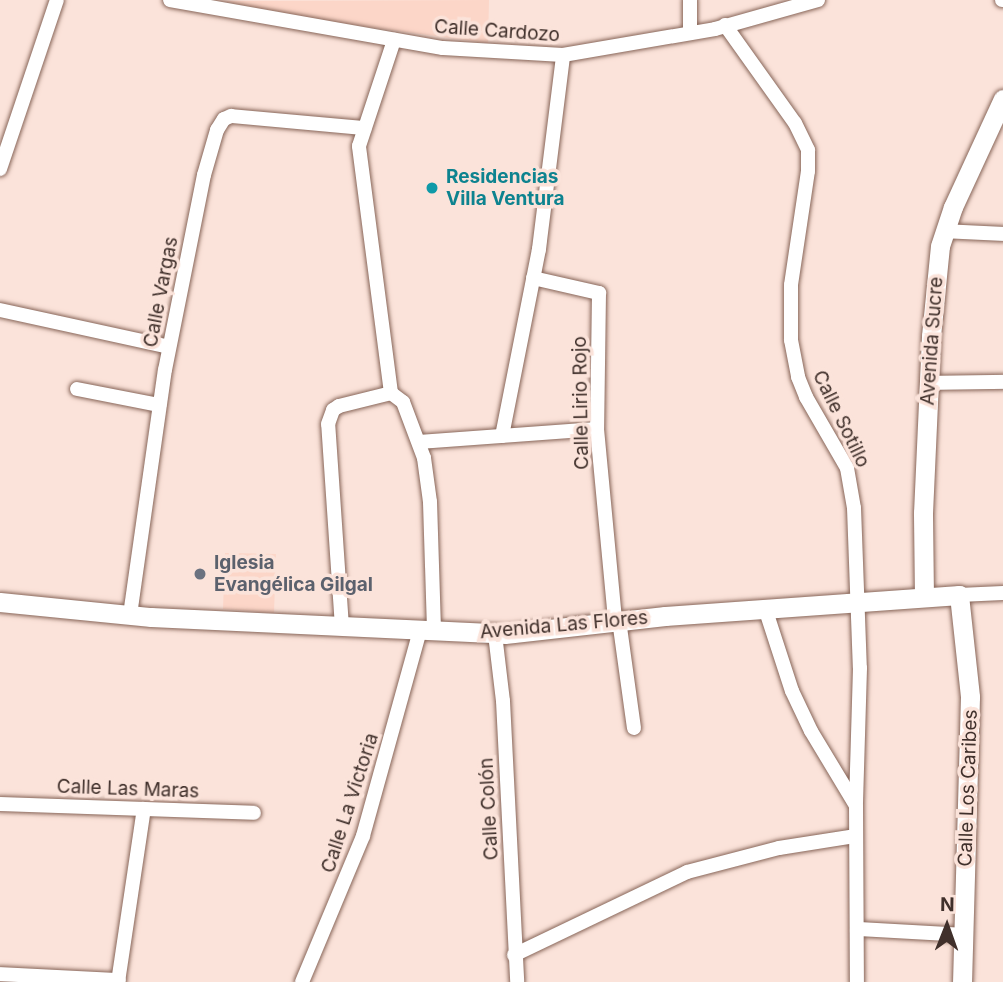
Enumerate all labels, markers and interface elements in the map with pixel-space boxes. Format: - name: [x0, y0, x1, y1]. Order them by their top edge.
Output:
- street label: Calle Cardozo: [433, 15, 561, 47]
- place label: Residencias Villa Ventura: [446, 166, 565, 210]
- marker: Residencias Villa Ventura: [424, 180, 440, 196]
- street label: Calle Vargas: [139, 235, 183, 349]
- street label: Avenida Sucre: [916, 276, 948, 406]
- street label: Calle Lirio Rojo: [568, 336, 594, 470]
- street label: Calle Sotillo: [808, 367, 874, 471]
- place label: Iglesia Evangélica Gilgal: [214, 552, 373, 596]
- marker: Iglesia Evangélica Gilgal: [192, 566, 208, 582]
- street label: Avenida Las Flores: [479, 606, 649, 644]
- street label: Calle Los Caribes: [954, 709, 982, 867]
- street label: Calle La Victoria: [317, 730, 383, 876]
- street label: Calle Colón: [475, 757, 503, 861]
- street label: Calle Las Maras: [56, 775, 200, 803]
- north arrow: [912, 891, 982, 961]
- text: N: [940, 893, 955, 916]

